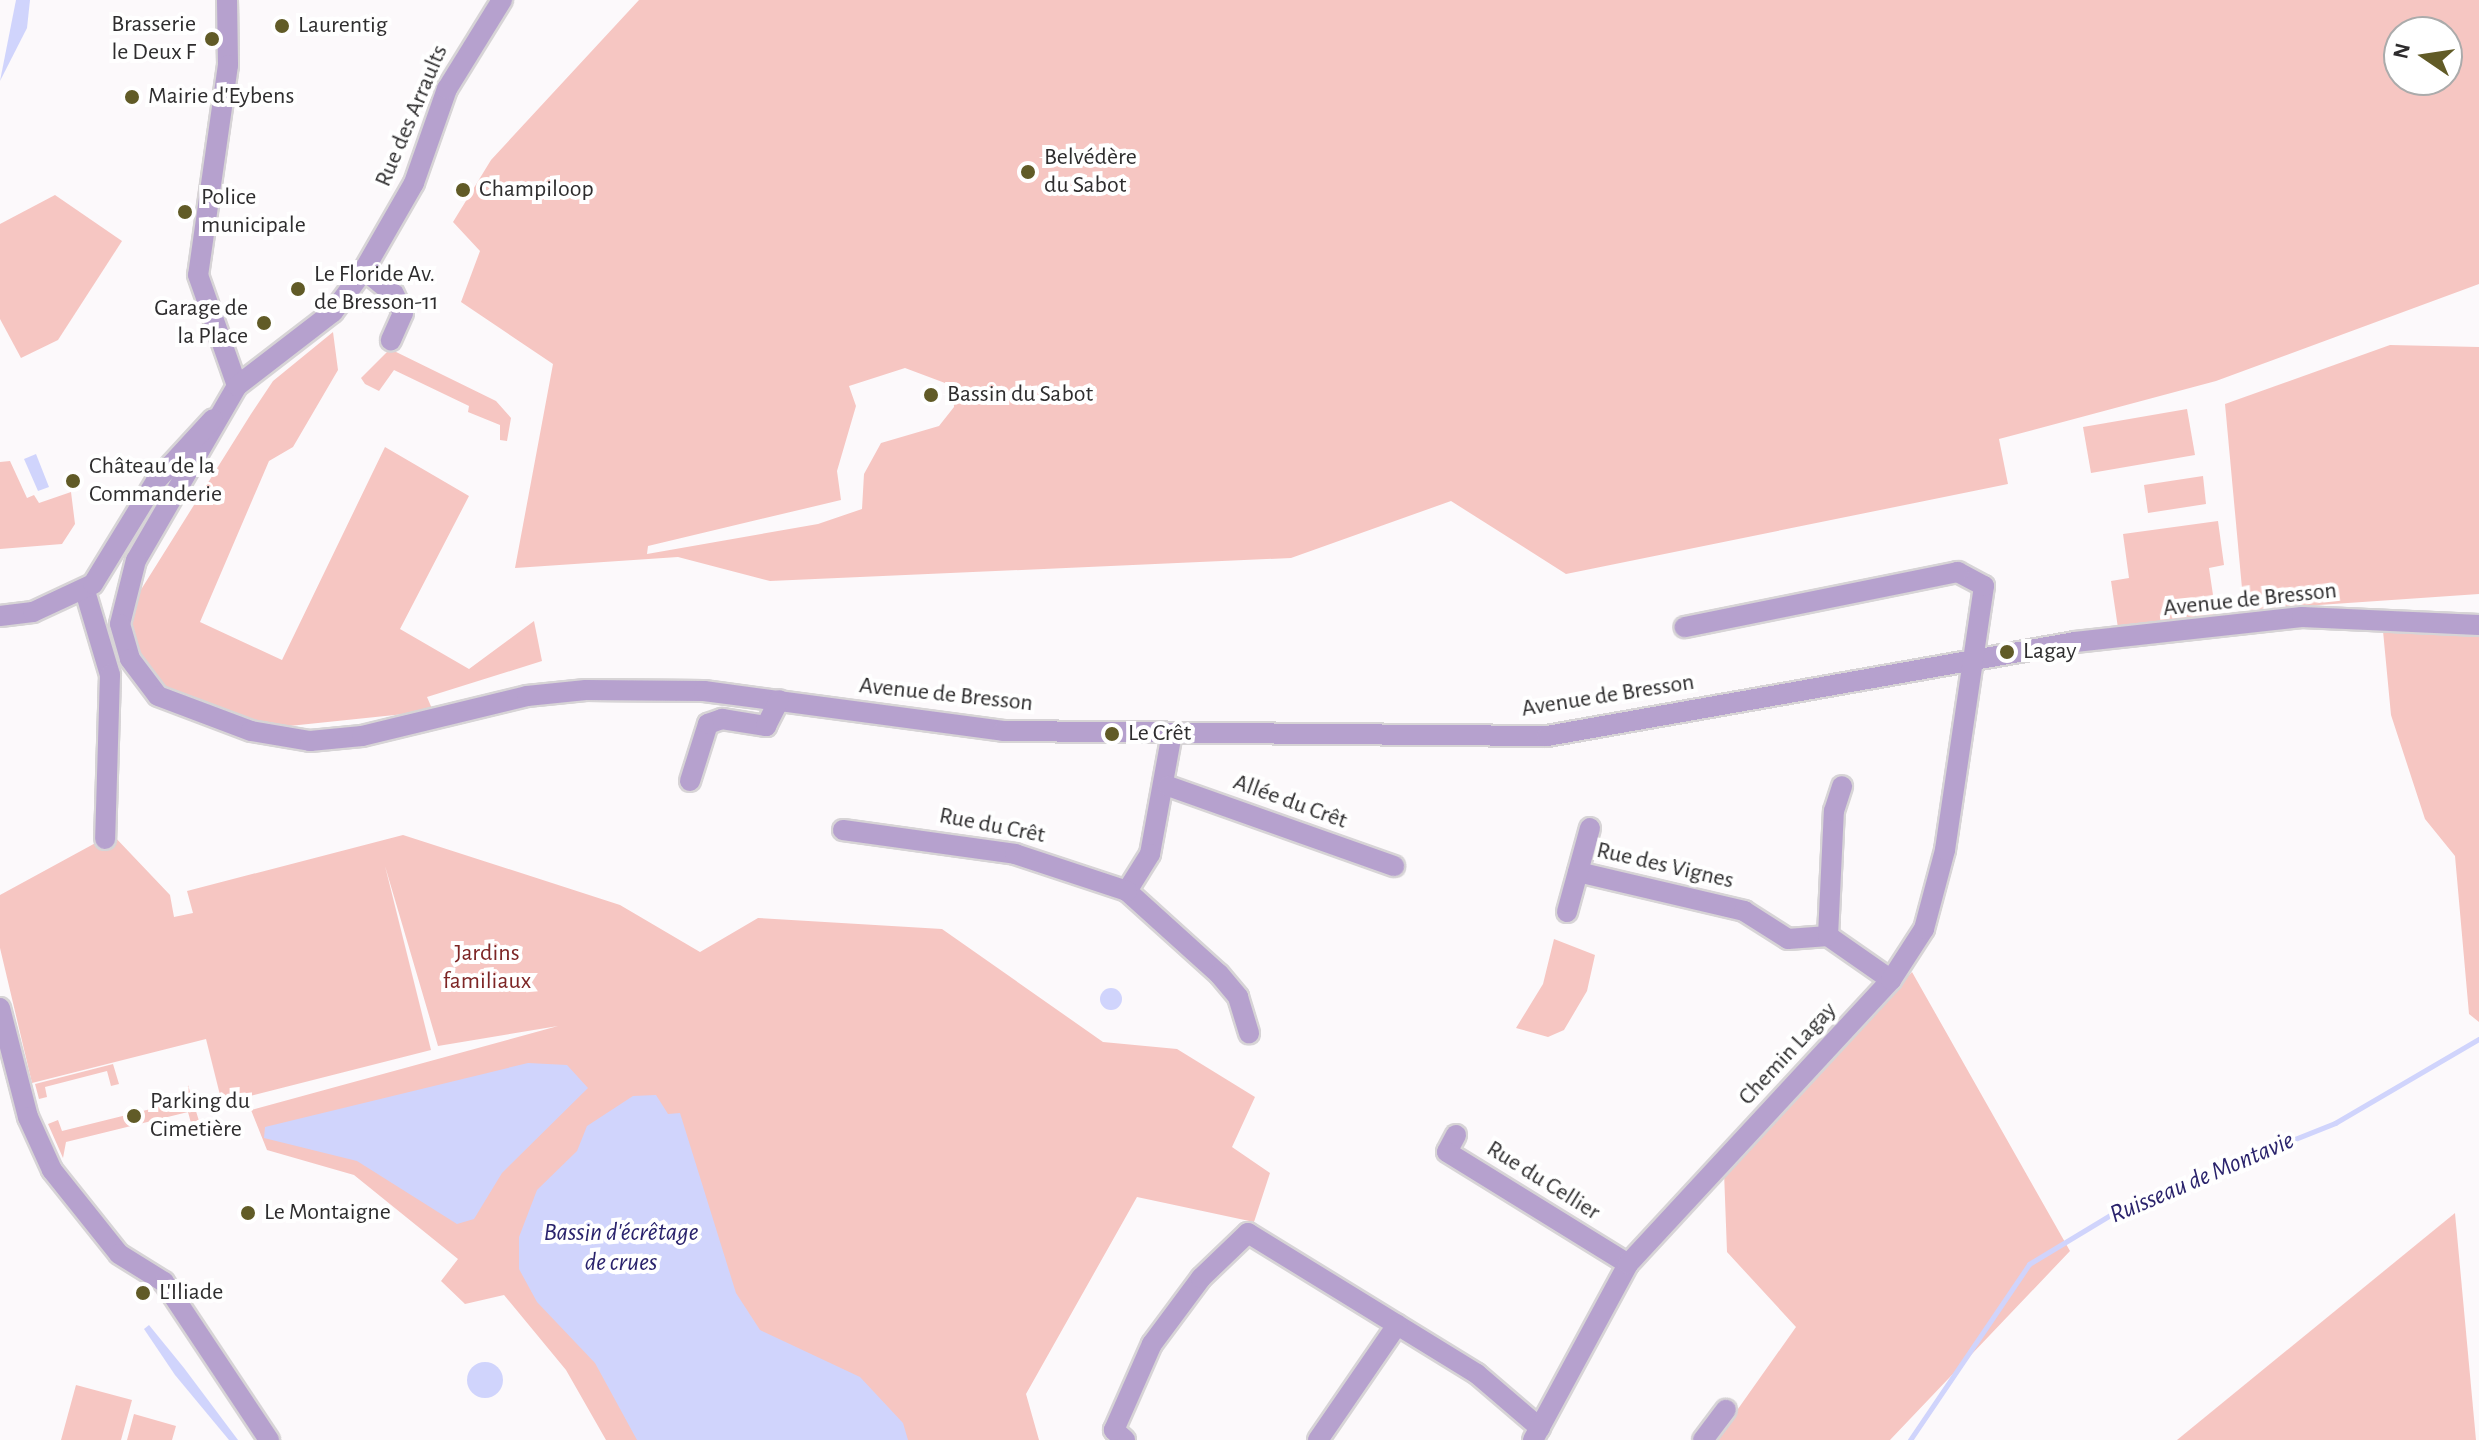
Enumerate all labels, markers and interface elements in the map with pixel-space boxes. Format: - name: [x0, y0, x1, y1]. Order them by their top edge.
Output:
- place label: Brasserie le Deux F: [111, 11, 196, 67]
- place label: Laurentig: [298, 12, 387, 40]
- north arrow: [2383, 16, 2463, 96]
- marker: Laurentig: [273, 17, 291, 35]
- marker: Brasserie le Deux F: [203, 30, 221, 48]
- street label: Rue des Arraults: [369, 41, 455, 191]
- text: N: [2389, 41, 2414, 61]
- place label: Mairie d'Eybens: [148, 83, 294, 111]
- marker: Mairie d'Eybens: [123, 88, 141, 106]
- place label: Belvédère du Sabot: [1044, 144, 1137, 200]
- marker: Belvédère du Sabot: [1019, 163, 1037, 181]
- place label: Champiloop: [479, 176, 594, 204]
- marker: Champiloop: [454, 181, 472, 199]
- place label: Police municipale: [201, 184, 306, 240]
- marker: Police municipale: [176, 203, 194, 221]
- place label: Le Floride Av. de Bresson-11: [314, 261, 438, 317]
- marker: Le Floride Av. de Bresson-11: [289, 280, 307, 298]
- place label: Garage de la Place: [154, 295, 248, 351]
- marker: Garage de la Place: [255, 314, 273, 332]
- place label: Bassin du Sabot: [947, 381, 1093, 409]
- marker: Bassin du Sabot: [922, 386, 940, 404]
- place label: Château de la Commanderie: [89, 453, 222, 509]
- marker: Château de la Commanderie: [64, 472, 82, 490]
- street label: Avenue de Bresson: [2162, 577, 2338, 623]
- place label: Lagay: [2023, 638, 2076, 666]
- marker: Lagay: [1998, 643, 2016, 661]
- street label: Avenue de Bresson: [1520, 668, 1696, 724]
- street label: Avenue de Bresson: [858, 672, 1034, 718]
- place label: Le Crêt: [1128, 720, 1191, 748]
- marker: Le Crêt: [1103, 725, 1121, 743]
- street label: Allée du Crêt: [1229, 768, 1351, 836]
- street label: Rue du Crêt: [937, 802, 1047, 850]
- street label: Rue des Vignes: [1594, 836, 1736, 896]
- park label: Jardins familiaux: [443, 940, 531, 996]
- street label: Chemin Lagay: [1733, 996, 1843, 1112]
- place label: Parking du Cimetière: [150, 1088, 250, 1144]
- marker: Parking du Cimetière: [125, 1107, 143, 1125]
- water label: Ruisseau de Montavie: [2105, 1125, 2299, 1231]
- street label: Rue du Cellier: [1481, 1135, 1605, 1227]
- place label: Le Montaigne: [264, 1199, 391, 1227]
- marker: Le Montaigne: [239, 1204, 257, 1222]
- water label: Bassin d'écrêtage de crues: [543, 1217, 699, 1278]
- place label: L'Iliade: [159, 1279, 223, 1307]
- marker: L'Iliade: [134, 1284, 152, 1302]

